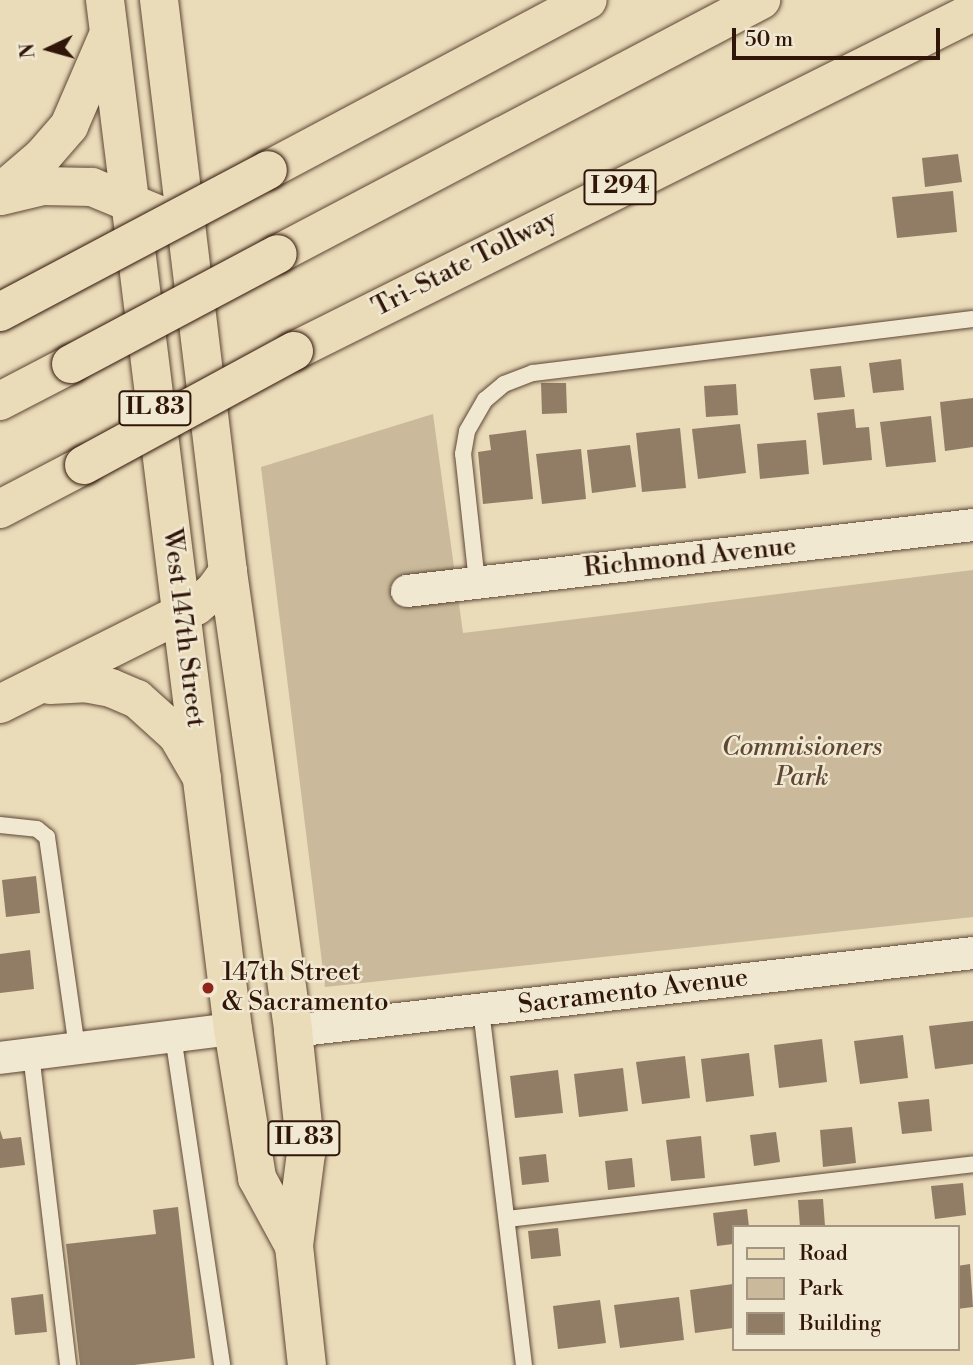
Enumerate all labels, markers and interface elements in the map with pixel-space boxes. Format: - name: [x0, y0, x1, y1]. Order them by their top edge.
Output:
- north arrow: [14, 14, 84, 84]
- scale bar: [735, 14, 943, 58]
- text: 50 m: [745, 27, 793, 53]
- text: N: [15, 42, 41, 59]
- road number: I 294: [583, 167, 657, 208]
- street label: Tri-State Tollway: [367, 204, 563, 324]
- road number: IL 83: [118, 388, 192, 428]
- street label: West 147th Street: [155, 527, 211, 729]
- street label: Richmond Avenue: [582, 531, 798, 585]
- park label: Commisioners Park: [722, 732, 882, 794]
- place label: 147th Street & Sacramento: [222, 957, 389, 1018]
- street label: Sacramento Avenue: [516, 962, 750, 1022]
- marker: 147th Street & Sacramento: [200, 980, 216, 996]
- road number: IL 83: [267, 1118, 341, 1158]
- legend: [732, 1225, 959, 1351]
- text: Road: [799, 1241, 848, 1267]
- text: Park: [799, 1276, 843, 1302]
- text: Building: [799, 1311, 881, 1337]

